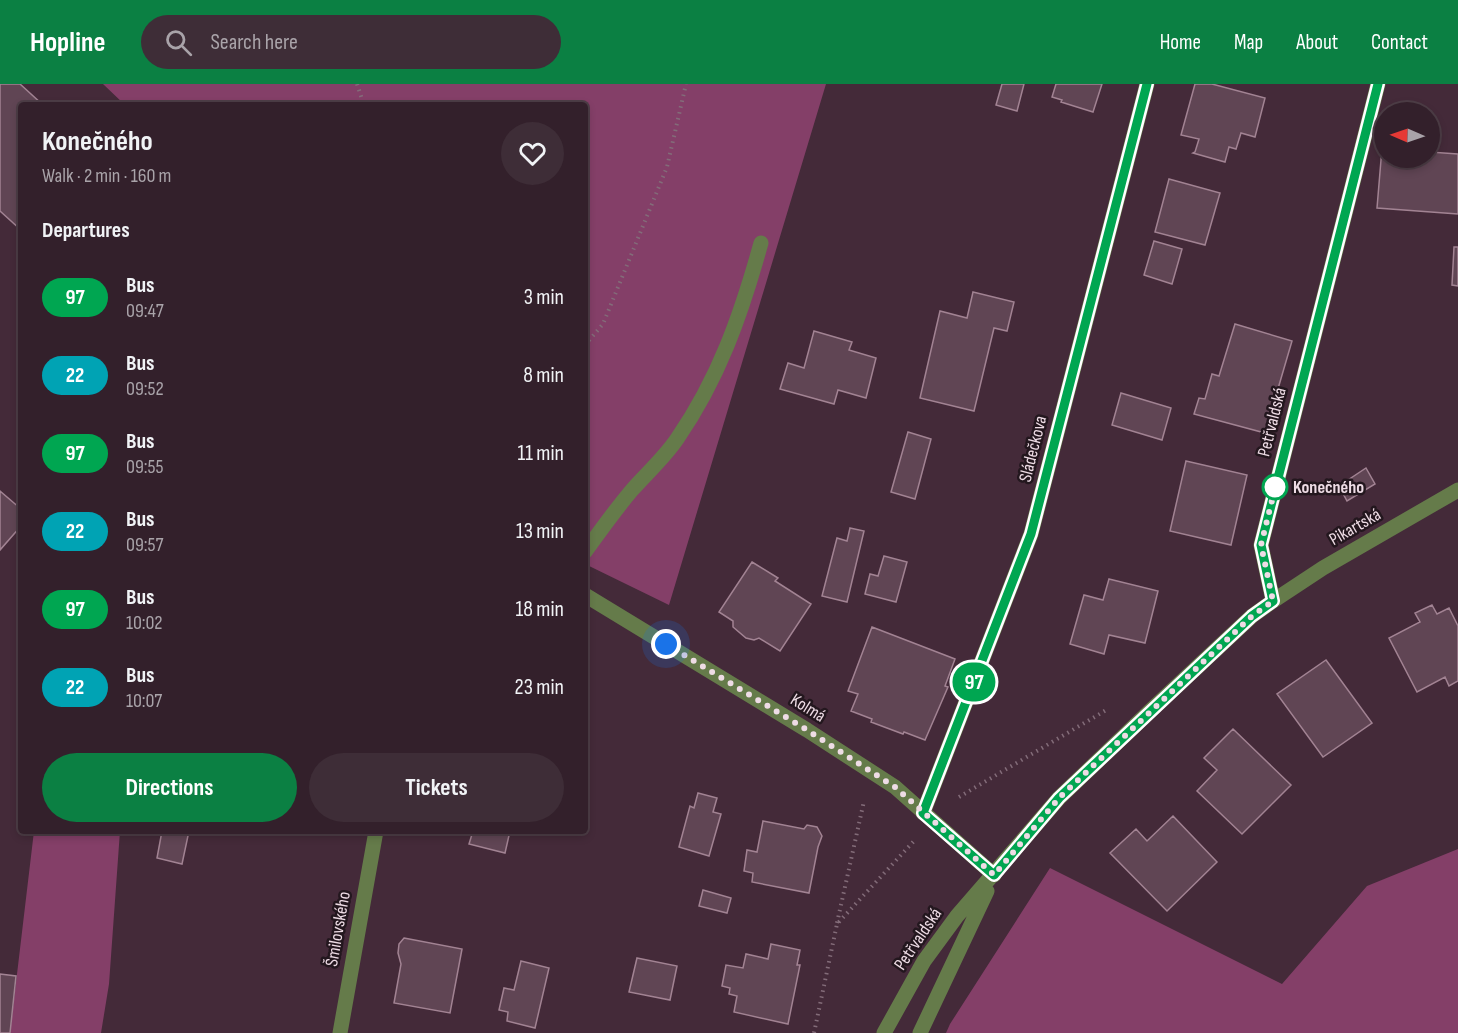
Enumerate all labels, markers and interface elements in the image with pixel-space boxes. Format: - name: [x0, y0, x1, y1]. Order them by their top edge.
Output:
- search box: [141, 15, 561, 69]
- text: Hopline: [30, 26, 105, 59]
- icon: search: [162, 26, 195, 59]
- text: Search here: [210, 29, 298, 56]
- text: Home: [1160, 30, 1201, 55]
- text: Map: [1234, 30, 1263, 55]
- text: About: [1296, 30, 1338, 55]
- text: Contact: [1371, 30, 1428, 55]
- north arrow: [1374, 102, 1440, 168]
- map controls: [1374, 102, 1440, 168]
- button: heart: [501, 122, 564, 185]
- text: Konečného: [42, 125, 153, 158]
- text: Walk · 2 min · 160 m: [42, 164, 171, 188]
- text: Departures: [42, 217, 130, 244]
- text: Bus: [126, 272, 155, 299]
- text: 3 min: [524, 284, 564, 311]
- text: 97: [65, 285, 85, 310]
- text: 09:47: [126, 299, 164, 323]
- text: Bus: [126, 350, 155, 377]
- text: 8 min: [523, 362, 564, 389]
- text: 22: [66, 363, 84, 388]
- text: 09:52: [126, 377, 164, 401]
- street label: Petřvaldská: [1253, 385, 1291, 459]
- street label: Sládečkova: [1015, 414, 1051, 484]
- text: Bus: [126, 428, 155, 455]
- text: 11 min: [517, 440, 564, 467]
- text: 97: [65, 441, 85, 466]
- text: 09:55: [126, 455, 164, 479]
- marker: Konečného: [1262, 474, 1288, 500]
- place label: Konečného: [1293, 477, 1364, 498]
- street label: Pikartská: [1326, 504, 1384, 550]
- text: Bus: [126, 506, 155, 533]
- text: 13 min: [516, 518, 564, 545]
- text: 22: [66, 519, 84, 544]
- text: 09:57: [126, 533, 164, 557]
- text: Bus: [126, 584, 155, 611]
- text: 18 min: [516, 596, 564, 623]
- text: 97: [65, 597, 85, 622]
- text: 10:02: [126, 611, 163, 635]
- your location: [651, 629, 681, 659]
- text: Bus: [126, 662, 155, 689]
- line badge: 97: [947, 662, 1001, 702]
- text: 97: [964, 670, 984, 695]
- text: 23 min: [515, 674, 564, 701]
- text: 22: [66, 675, 84, 700]
- text: 10:07: [126, 689, 162, 713]
- street label: Kolmá: [787, 689, 829, 727]
- button: Directions: [42, 753, 297, 822]
- button: Tickets: [309, 753, 564, 822]
- street label: Šmilovského: [321, 890, 355, 968]
- street label: Petřvaldská: [890, 904, 946, 974]

